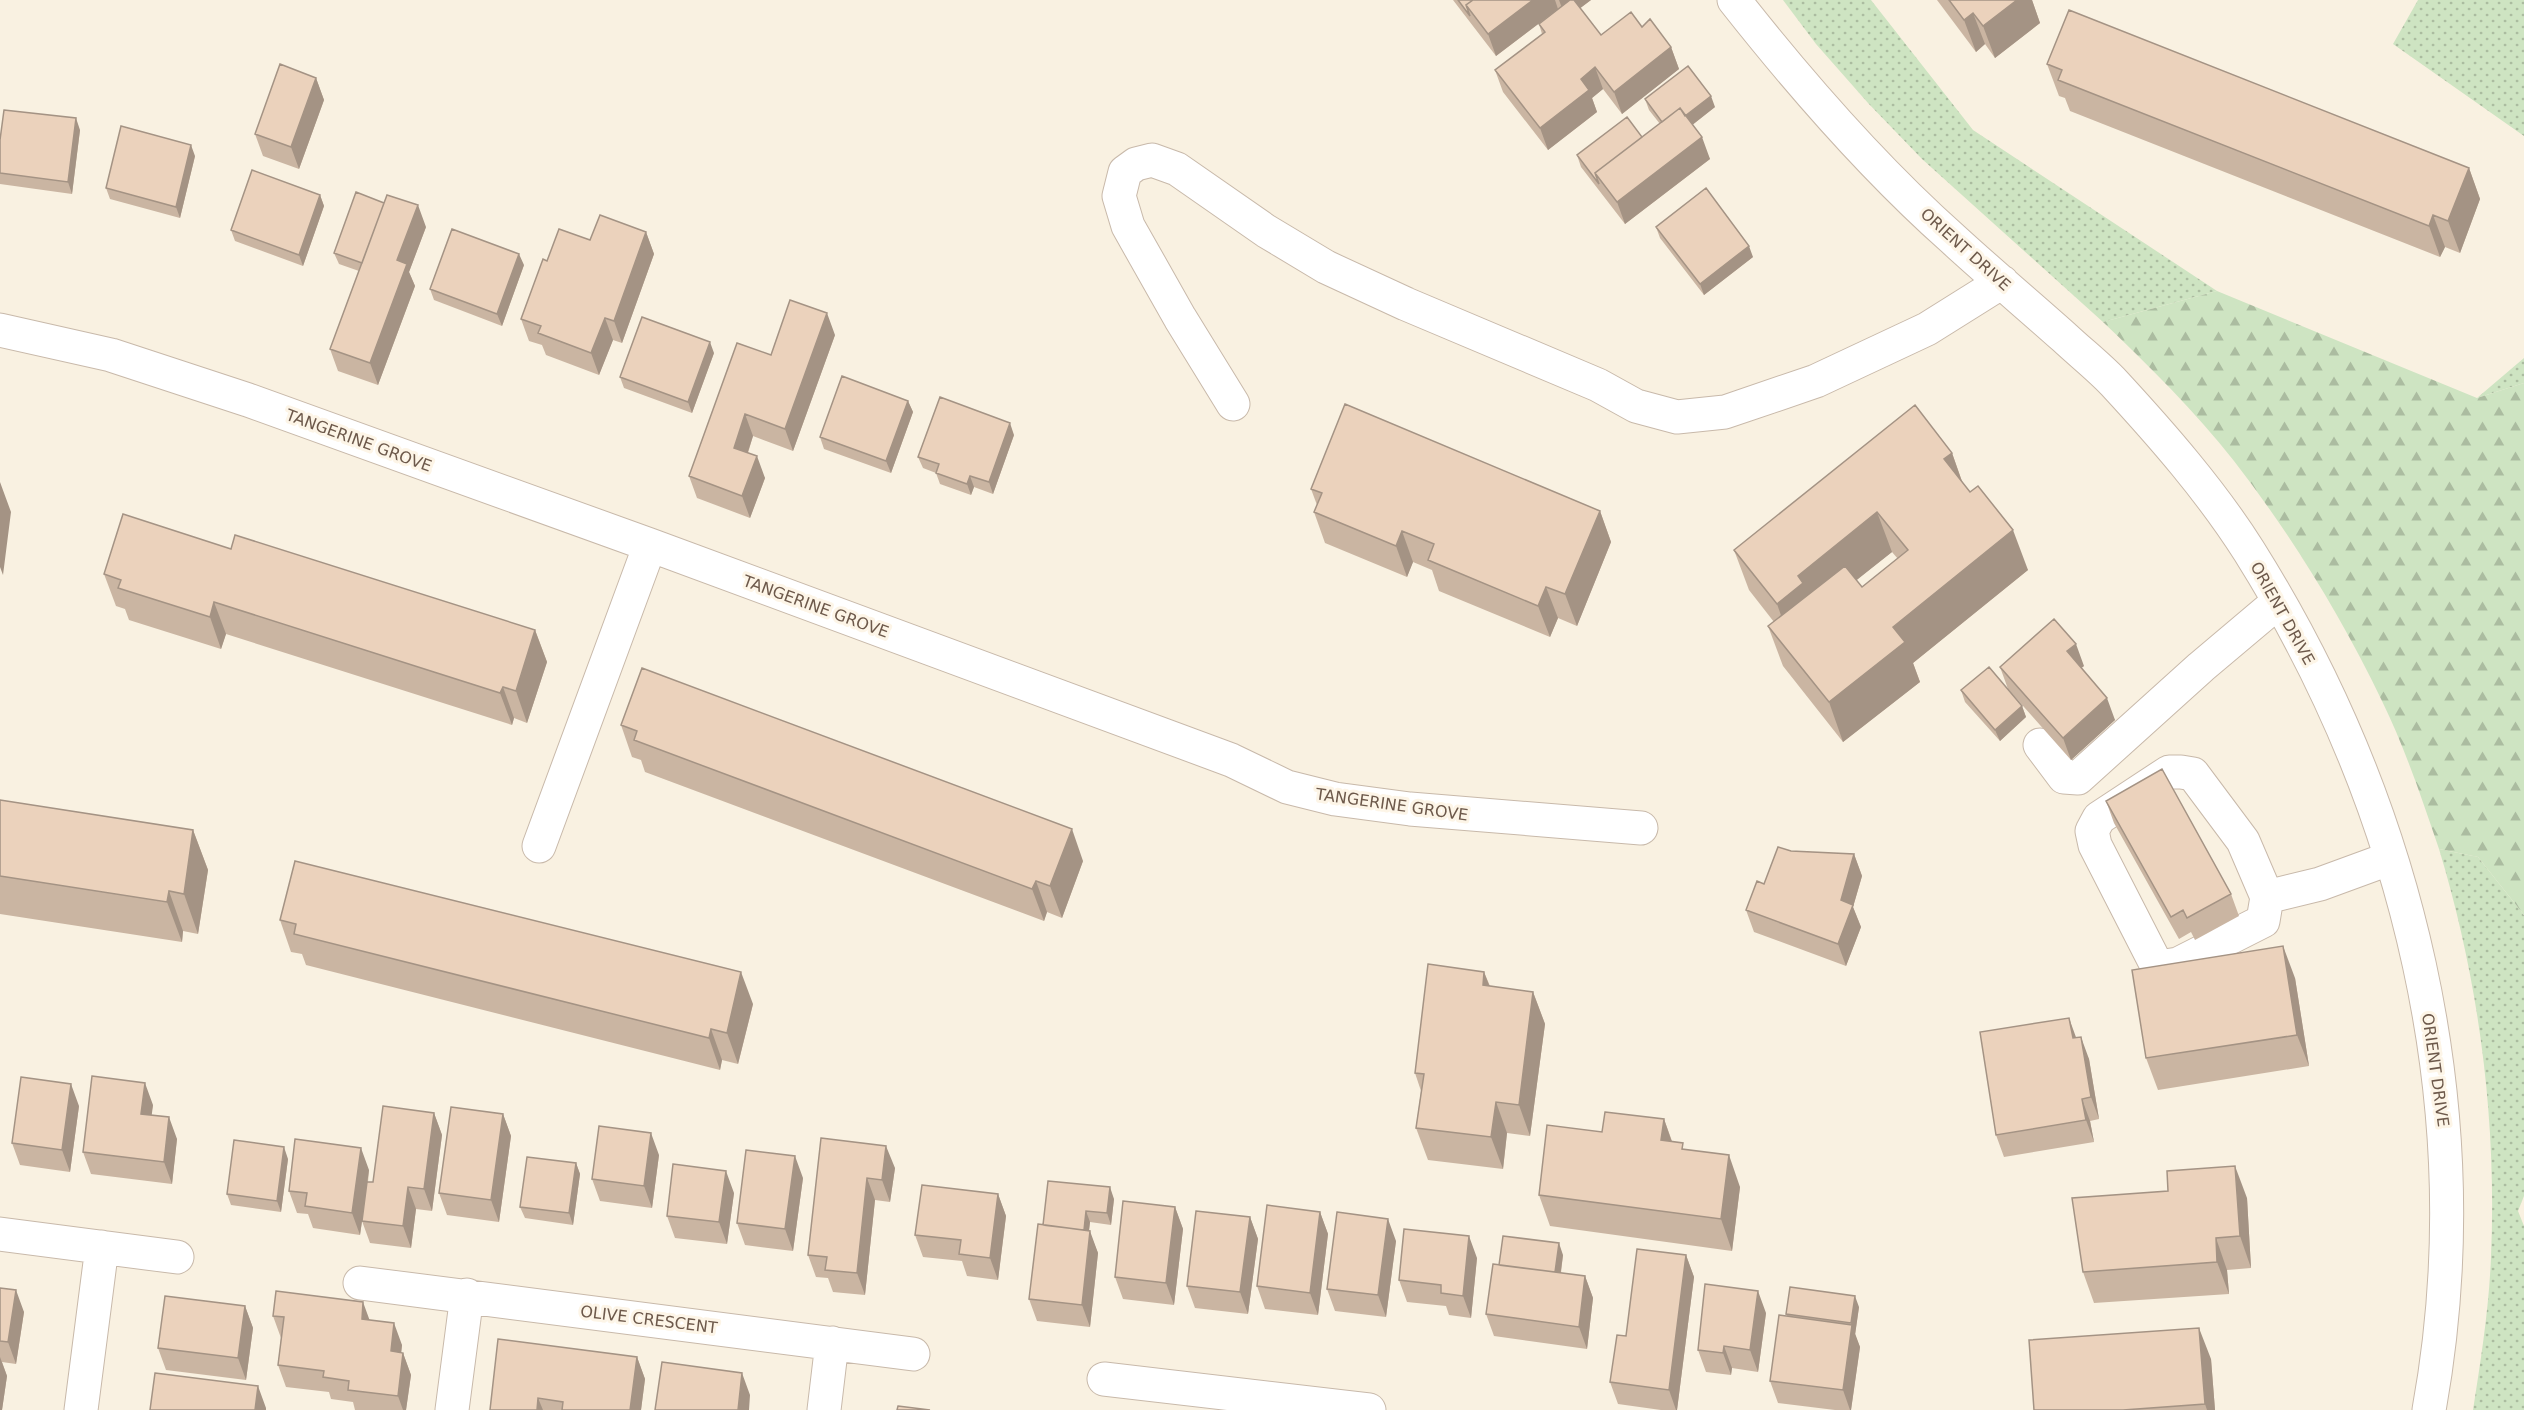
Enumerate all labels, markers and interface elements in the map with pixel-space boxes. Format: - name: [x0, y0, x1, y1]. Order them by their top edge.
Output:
- street label: ORIENT DRIVE: [1917, 204, 2015, 295]
- street label: TANGERINE GROVE: [282, 405, 434, 476]
- street label: ORIENT DRIVE: [2246, 559, 2319, 668]
- street label: TANGERINE GROVE: [739, 571, 891, 642]
- street label: TANGERINE GROVE: [1313, 784, 1469, 825]
- street label: ORIENT DRIVE: [2418, 1012, 2453, 1128]
- street label: OLIVE CRESCENT: [579, 1302, 719, 1337]

